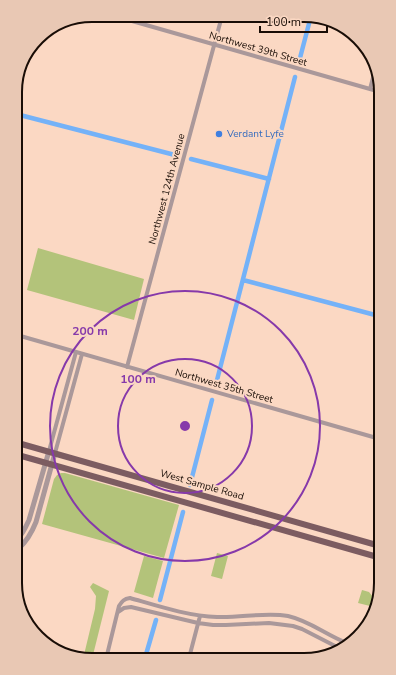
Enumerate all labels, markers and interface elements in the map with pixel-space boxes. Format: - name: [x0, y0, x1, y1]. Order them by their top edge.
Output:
- scale bar: [260, 8, 327, 34]
- text: 100 m: [266, 14, 301, 30]
- street label: Northwest 39th Street: [207, 28, 309, 70]
- place label: Verdant Lyfe: [226, 127, 284, 141]
- marker: Verdant Lyfe: [214, 129, 224, 139]
- street label: Northwest 124th Avenue: [145, 132, 189, 246]
- text: 200 m: [72, 323, 108, 339]
- street label: Northwest 35th Street: [173, 365, 275, 407]
- text: 100 m: [120, 371, 156, 387]
- centre of rings: [178, 419, 192, 433]
- street label: West Sample Road: [159, 466, 246, 504]

